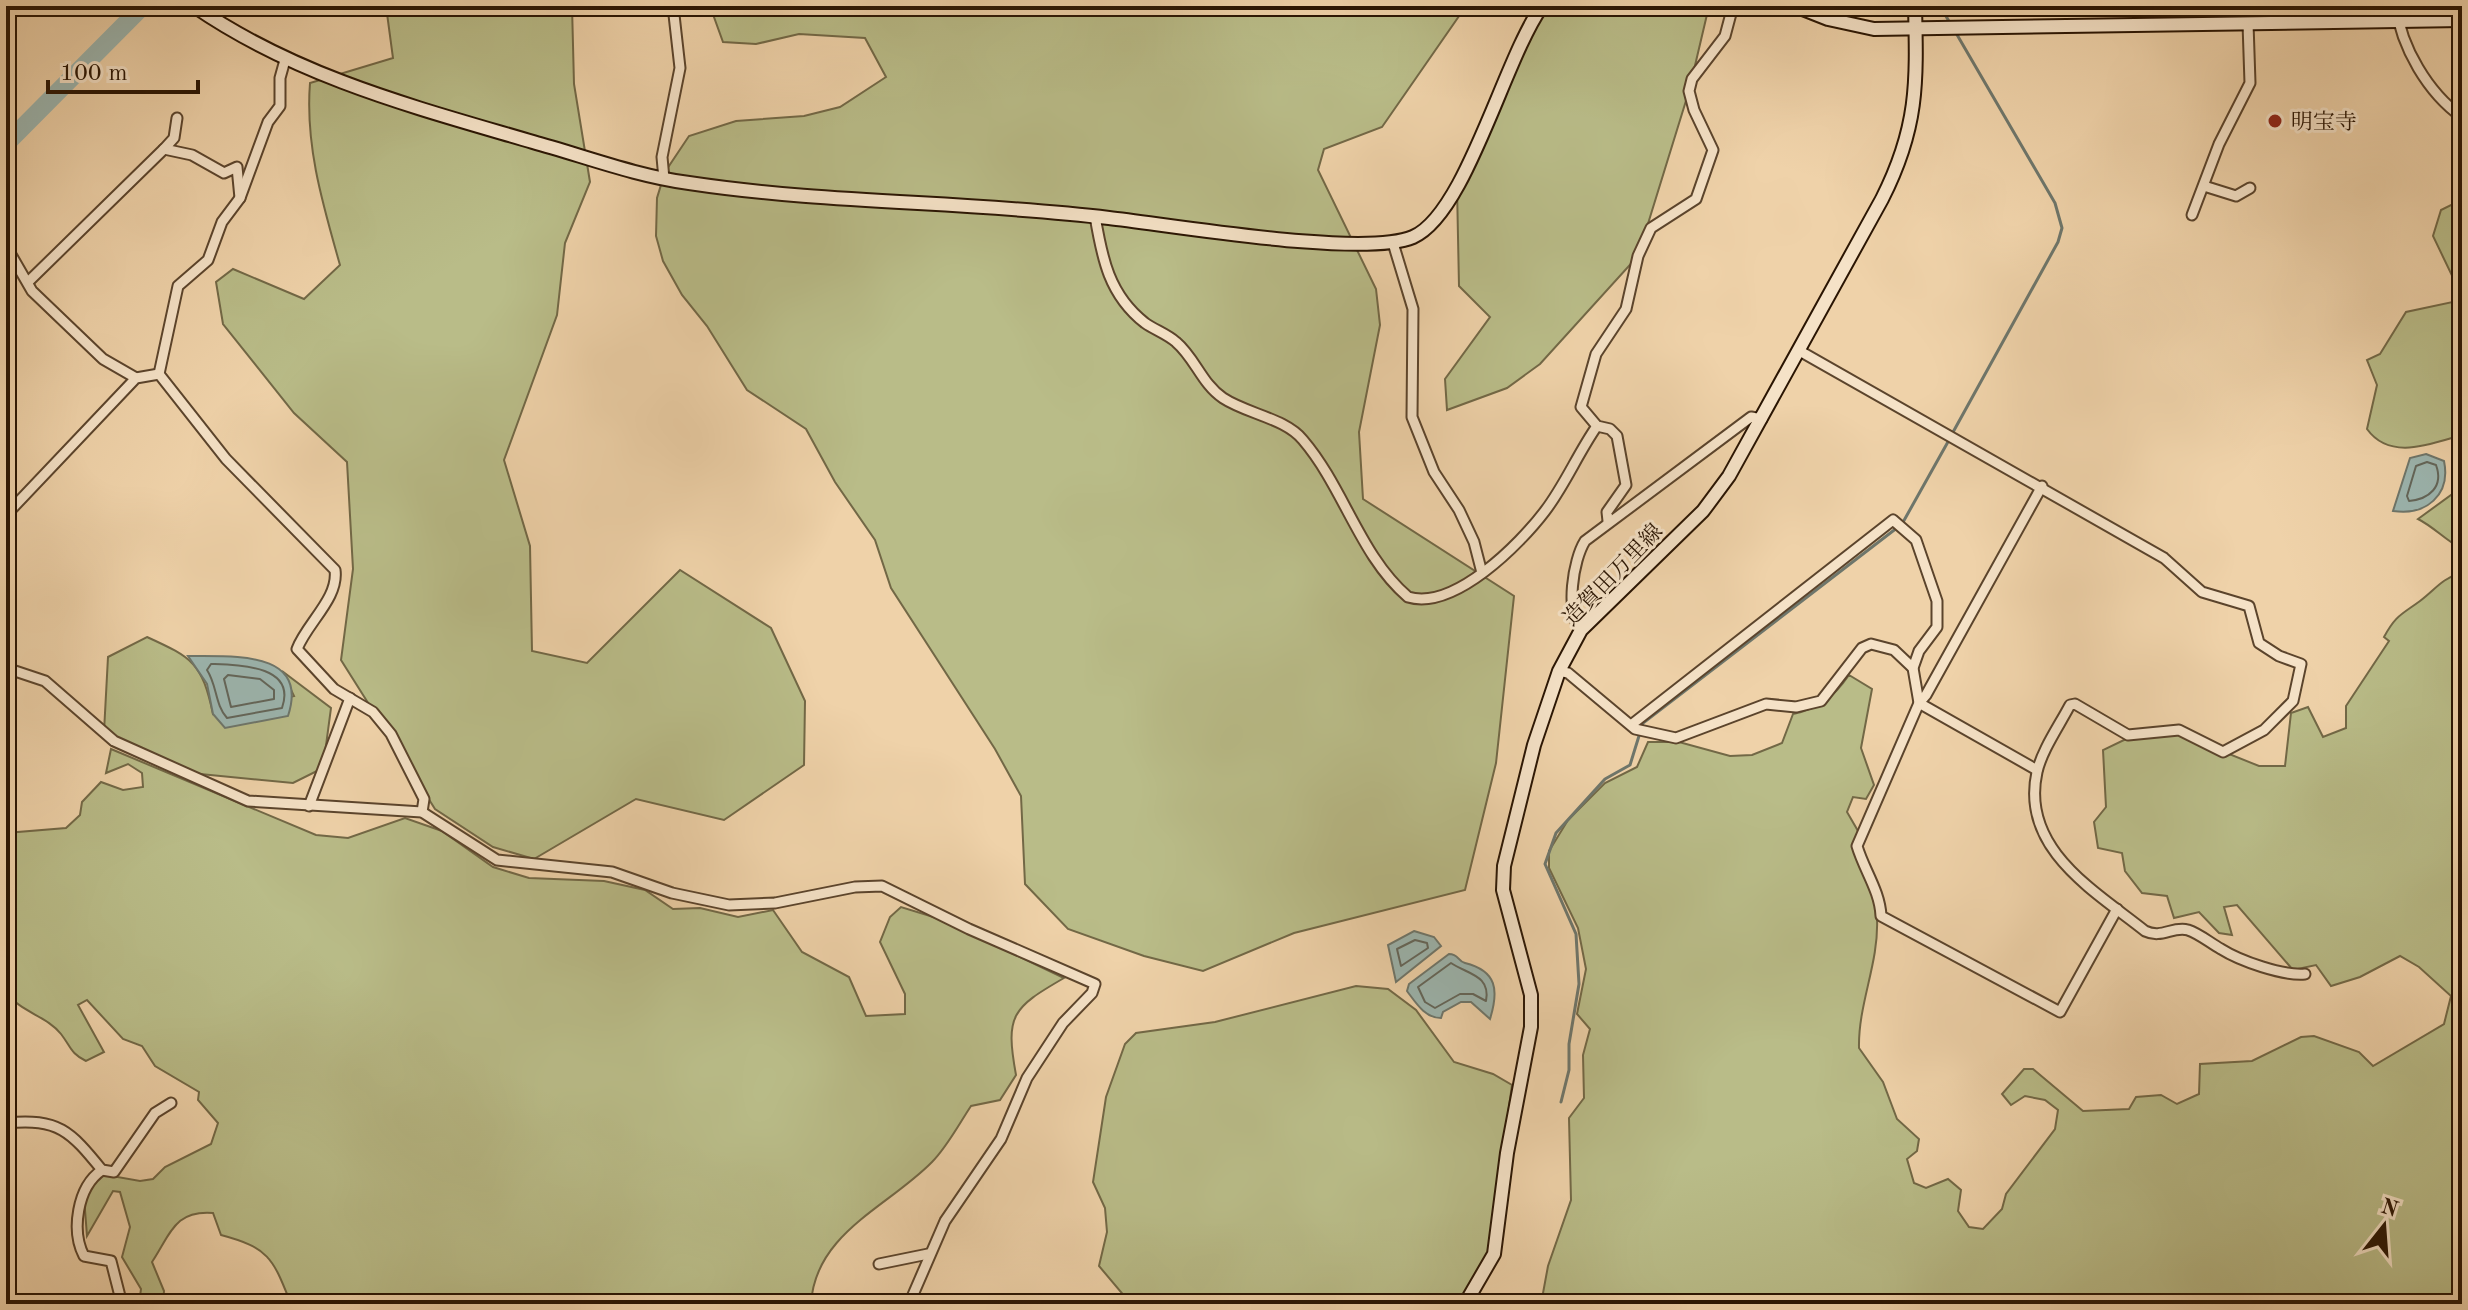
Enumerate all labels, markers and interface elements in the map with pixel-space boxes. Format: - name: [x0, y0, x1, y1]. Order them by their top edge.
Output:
- scale bar: [48, 44, 198, 94]
- text: 100 m: [60, 62, 128, 86]
- place label: 明宝寺: [2291, 110, 2357, 134]
- marker: 明宝寺: [2266, 112, 2284, 130]
- street label: 造賀田万里線: [1558, 519, 1667, 631]
- north arrow: [2344, 1186, 2424, 1266]
- text: N: [2378, 1196, 2401, 1222]

